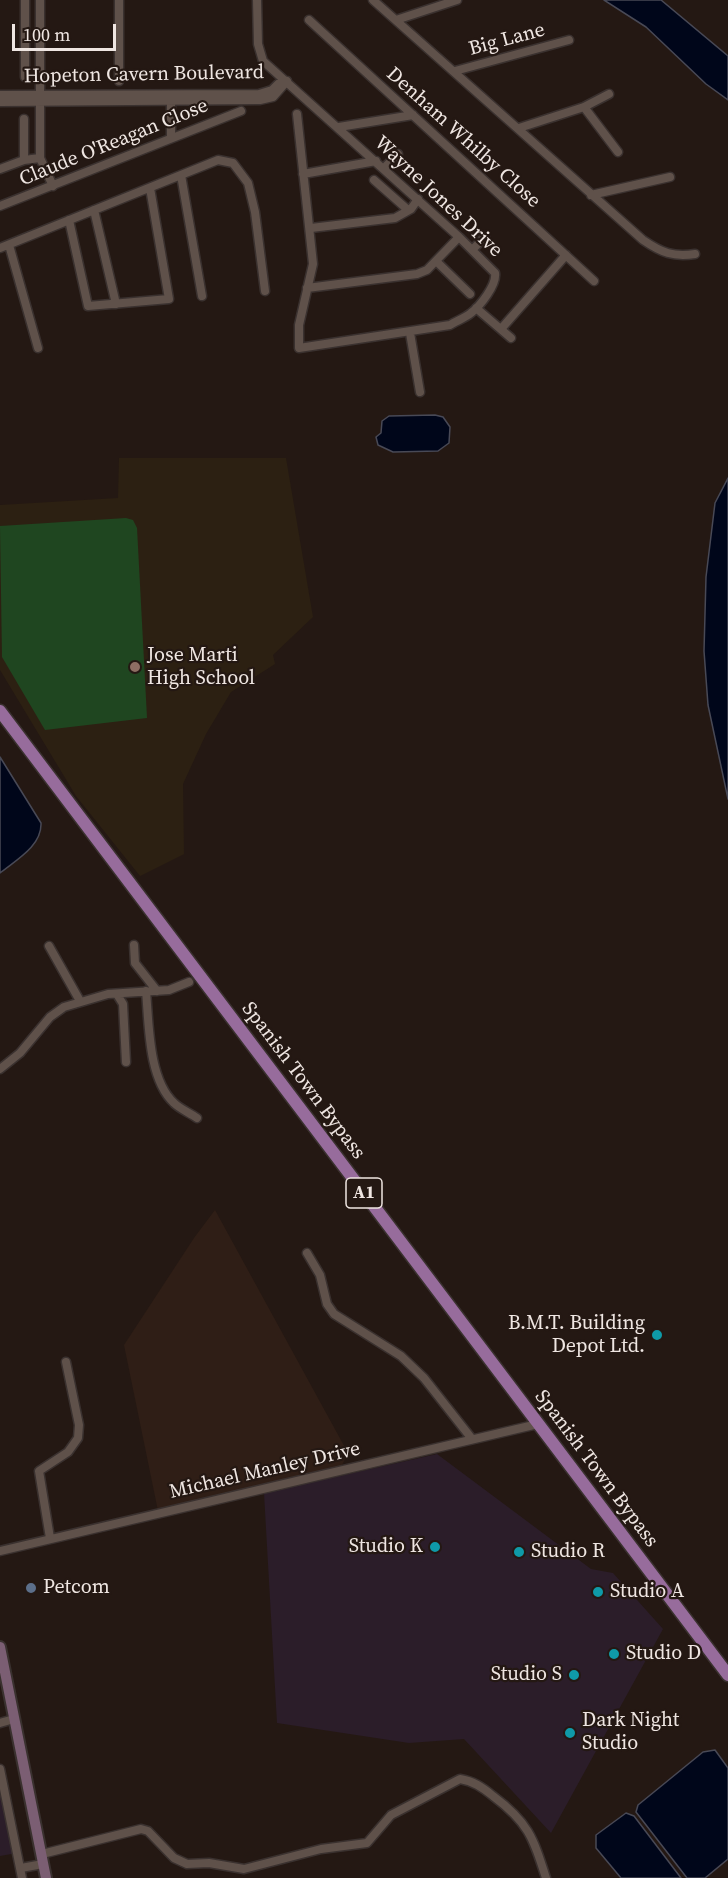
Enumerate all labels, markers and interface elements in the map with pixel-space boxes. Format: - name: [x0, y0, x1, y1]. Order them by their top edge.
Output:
- scale bar: [15, 12, 118, 50]
- street label: Big Lane: [466, 18, 548, 62]
- text: 100 m: [23, 22, 70, 47]
- street label: Hopeton Cavern Boulevard: [24, 61, 264, 89]
- street label: Denham Whilby Close: [381, 62, 545, 214]
- street label: Claude O'Reagan Close: [16, 94, 212, 192]
- street label: Wayne Jones Drive: [369, 131, 507, 263]
- place label: Jose Marti High School: [147, 644, 255, 691]
- marker: Jose Marti High School: [128, 660, 142, 674]
- street label: Spanish Town Bypass: [236, 998, 370, 1164]
- road number: A1: [346, 1178, 382, 1208]
- place label: B.M.T. Building Depot Ltd.: [508, 1312, 645, 1359]
- marker: B.M.T. Building Depot Ltd.: [650, 1328, 664, 1342]
- street label: Spanish Town Bypass: [529, 1386, 663, 1552]
- street label: Michael Manley Drive: [167, 1437, 363, 1505]
- place label: Studio K: [349, 1535, 423, 1559]
- marker: Studio K: [428, 1540, 442, 1554]
- place label: Studio R: [531, 1540, 605, 1564]
- marker: Studio R: [512, 1545, 526, 1559]
- place label: Petcom: [43, 1576, 110, 1600]
- place label: Studio A: [610, 1580, 684, 1604]
- marker: Petcom: [24, 1581, 38, 1595]
- marker: Studio A: [591, 1585, 605, 1599]
- place label: Studio D: [626, 1642, 701, 1666]
- marker: Studio D: [607, 1647, 621, 1661]
- place label: Studio S: [491, 1663, 562, 1687]
- marker: Studio S: [567, 1668, 581, 1682]
- place label: Dark Night Studio: [582, 1709, 679, 1756]
- marker: Dark Night Studio: [563, 1726, 577, 1740]

